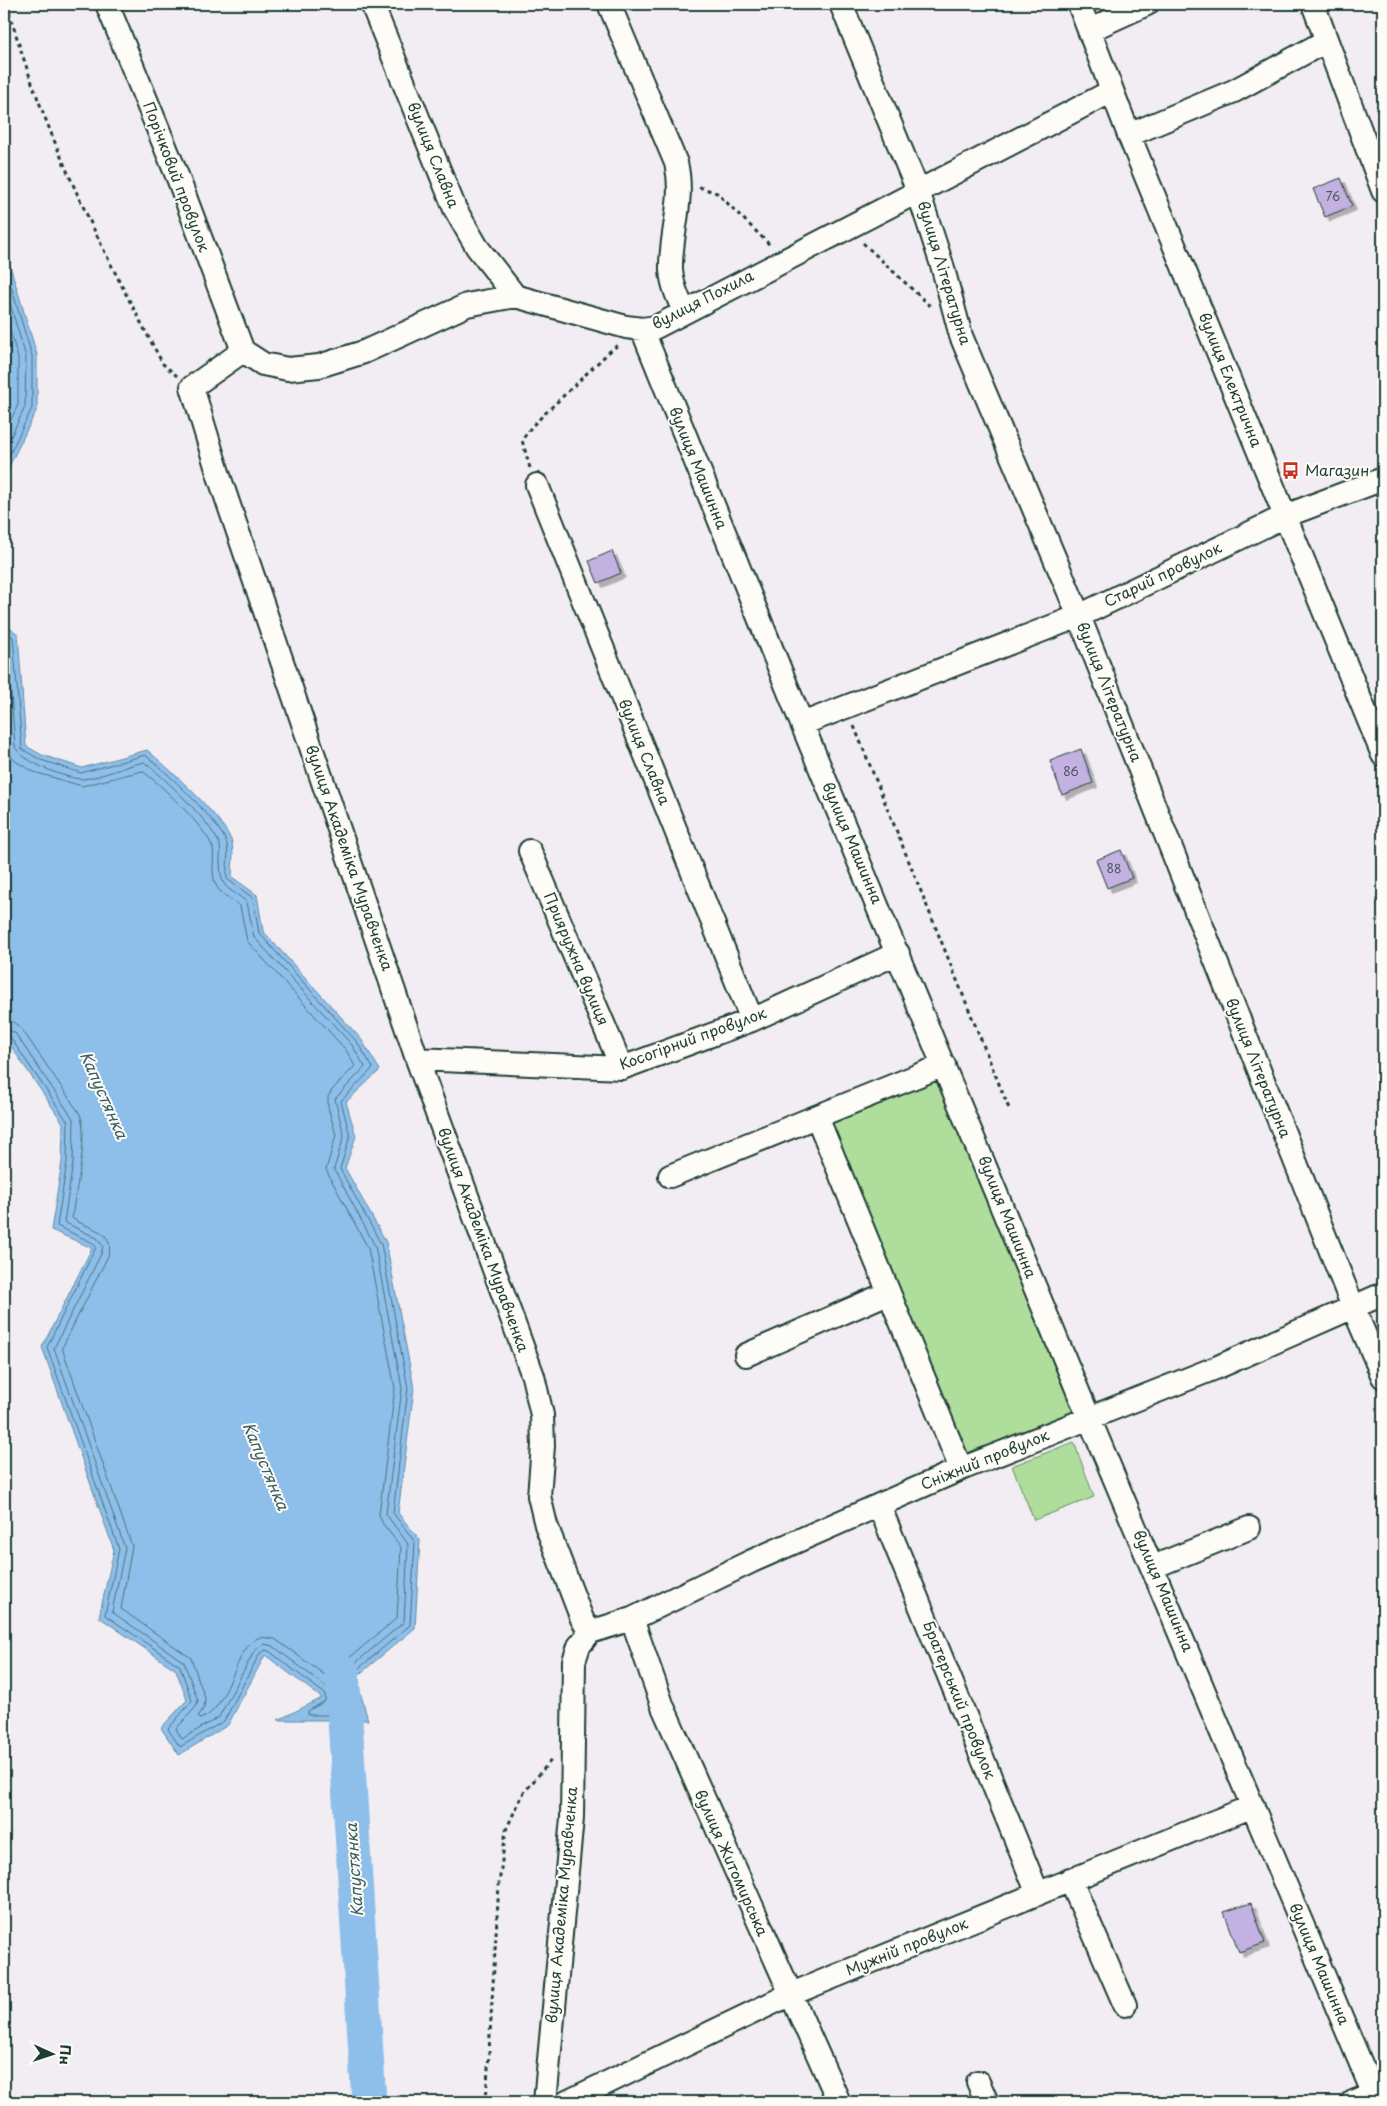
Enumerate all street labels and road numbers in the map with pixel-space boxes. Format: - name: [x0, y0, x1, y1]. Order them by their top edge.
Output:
- street label: Порічковий провулок: [138, 98, 217, 255]
- street label: вулиця Славна: [403, 98, 466, 212]
- street label: вулиця Літературна: [913, 198, 978, 348]
- street label: вулиця Похила: [647, 263, 758, 334]
- street label: вулиця Електрична: [1194, 308, 1269, 451]
- street label: вулиця Машинна: [664, 403, 735, 533]
- street label: Старий провулок: [1100, 535, 1225, 612]
- street label: вулиця Літературна: [1072, 618, 1149, 766]
- street label: вулиця Славна: [614, 695, 677, 809]
- street label: вулиця Академіка Муравченка: [301, 741, 400, 974]
- street label: вулиця Машинна: [817, 778, 890, 908]
- street label: Прияружна вулиця: [539, 888, 616, 1029]
- street label: вулиця Літературна: [1221, 994, 1298, 1142]
- street label: Косогірний провулок: [616, 1000, 769, 1075]
- street label: вулиця Академіка Муравченка: [433, 1124, 536, 1356]
- street label: вулиця Машинна: [973, 1152, 1044, 1282]
- street label: Сніжний провулок: [917, 1422, 1052, 1495]
- street label: вулиця Машинна: [1128, 1526, 1201, 1656]
- street label: Братерський провулок: [918, 1617, 1003, 1782]
- street label: вулиця Академіка Муравченка: [539, 1785, 582, 2024]
- street label: вулиця Житомирська: [690, 1785, 775, 1940]
- street label: вулиця Машинна: [1284, 1899, 1357, 2029]
- street label: Мужній провулок: [842, 1911, 971, 1981]

